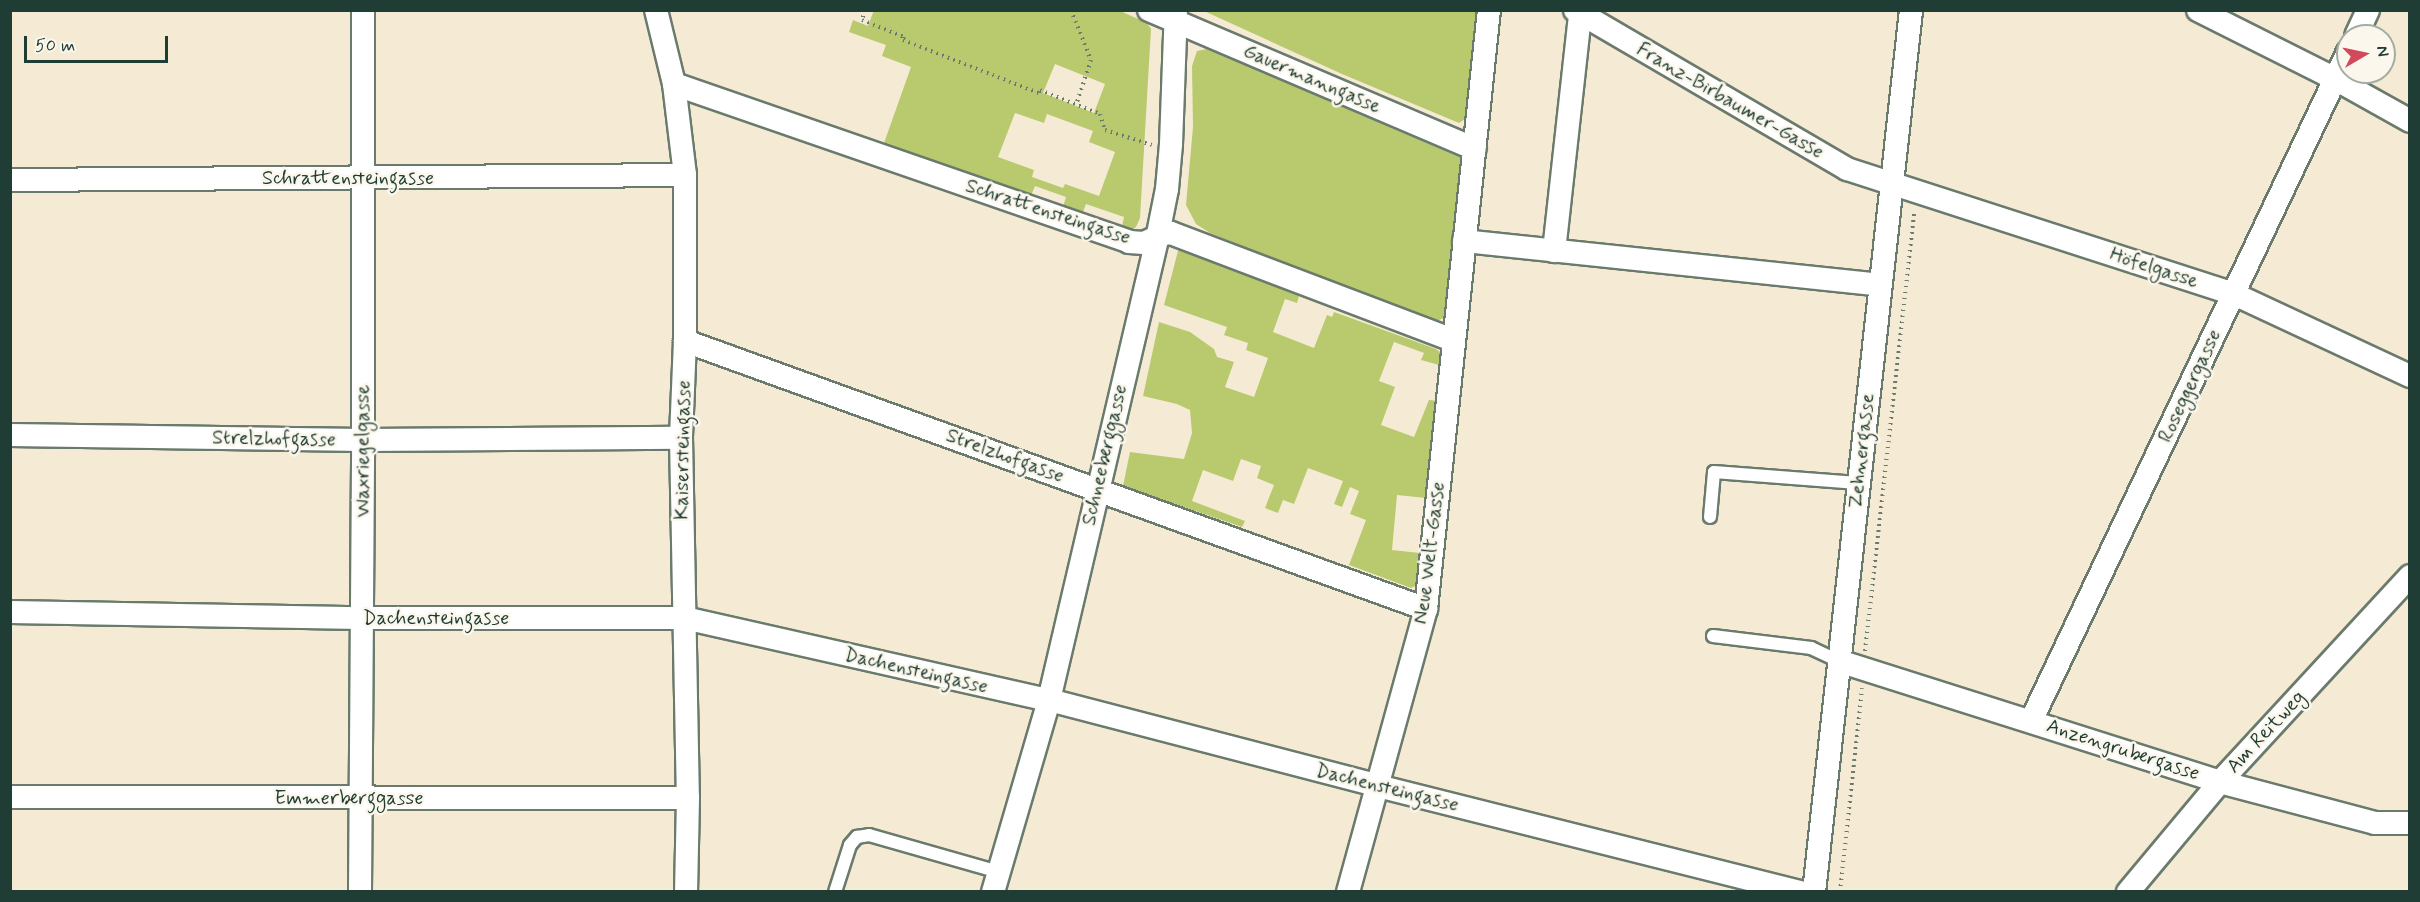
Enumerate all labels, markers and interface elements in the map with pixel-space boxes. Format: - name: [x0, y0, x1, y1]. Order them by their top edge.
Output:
- scale bar: [27, 24, 171, 62]
- north arrow: [2336, 24, 2396, 84]
- text: 50 m: [35, 34, 75, 58]
- street label: Franz-Birbaumer-Gasse: [1632, 38, 1828, 164]
- street label: Gauermanngasse: [1240, 39, 1384, 119]
- text: N: [2371, 45, 2394, 58]
- street label: Schrattensteingasse: [262, 166, 434, 190]
- street label: Schrattensteingasse: [962, 174, 1134, 250]
- street label: Höfelgasse: [2107, 242, 2201, 294]
- street label: Roseggergasse: [2153, 326, 2227, 446]
- street label: Kaisersteingasse: [670, 380, 696, 520]
- street label: Schneeberggasse: [1077, 382, 1133, 528]
- street label: Waxriegelgasse: [351, 385, 375, 517]
- street label: Zehnergasse: [1844, 392, 1880, 510]
- street label: Strelzhofgasse: [943, 424, 1067, 488]
- street label: Strelzhofgasse: [212, 426, 336, 452]
- street label: Neue Welt-Gasse: [1409, 480, 1451, 626]
- street label: Dachensteingasse: [363, 606, 509, 630]
- street label: Dachensteingasse: [842, 643, 990, 699]
- street label: Am Reitweg: [2221, 685, 2311, 779]
- street label: Anzengrubergasse: [2044, 714, 2202, 786]
- street label: Dachensteingasse: [1313, 759, 1461, 817]
- street label: Emmerberggasse: [274, 786, 424, 810]

